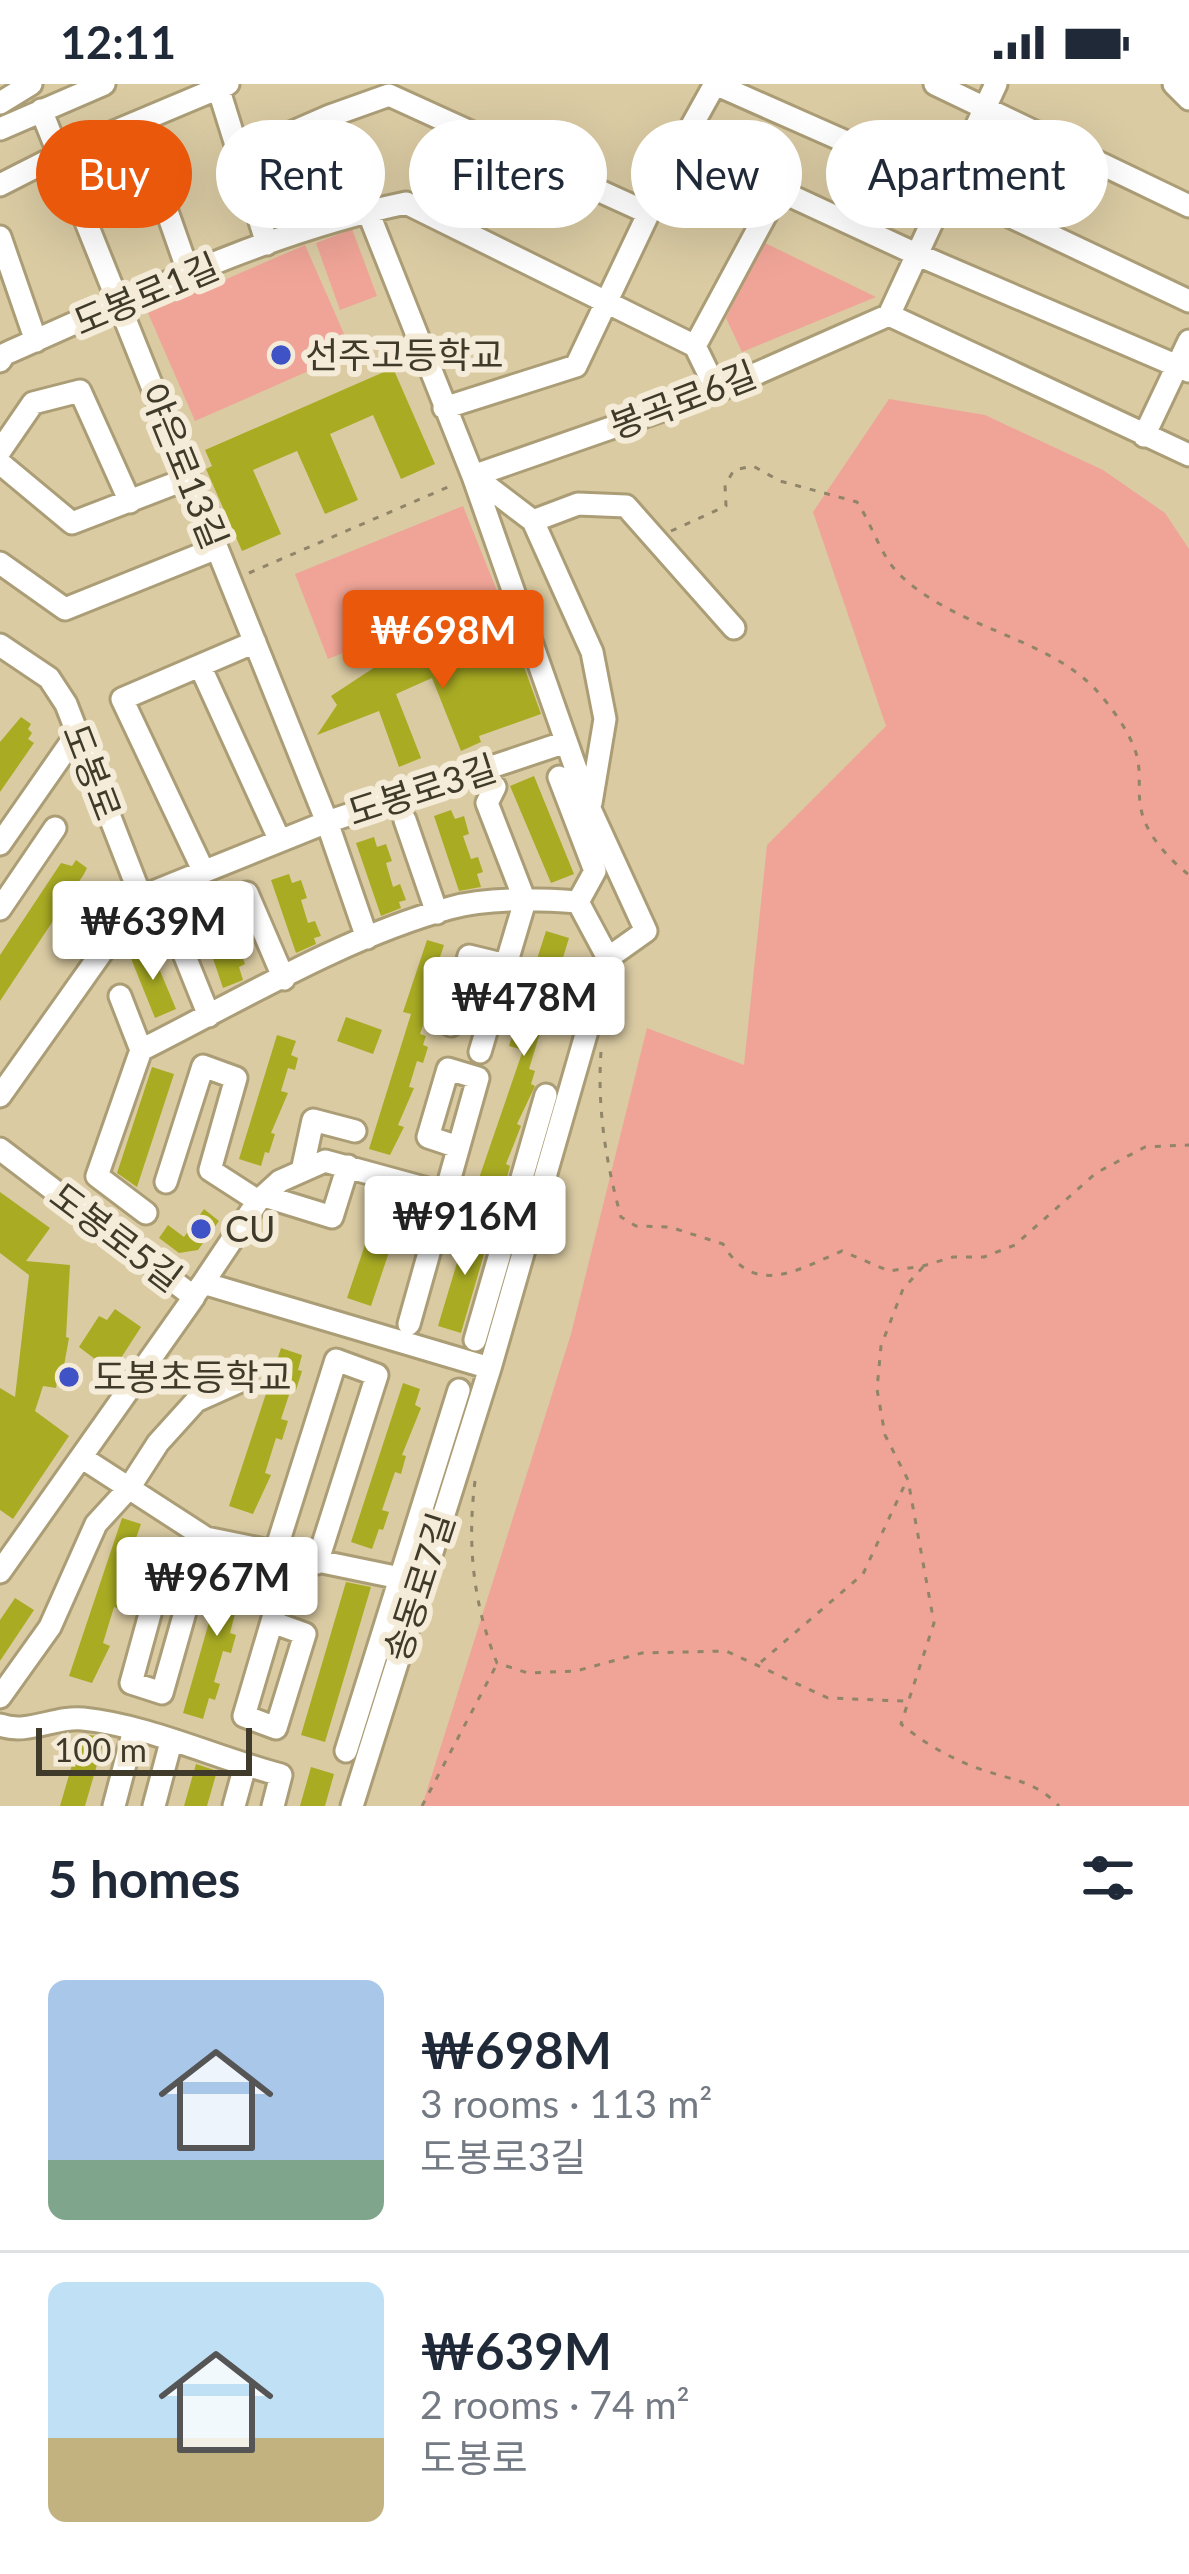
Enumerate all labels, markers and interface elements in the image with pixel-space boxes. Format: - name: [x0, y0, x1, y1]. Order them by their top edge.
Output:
- text: 12:11: [60, 15, 176, 69]
- chip: Buy: [36, 120, 192, 228]
- chip: Rent: [216, 120, 385, 228]
- chip: Filters: [409, 120, 607, 228]
- chip: New: [631, 120, 802, 228]
- chip: Apartment: [826, 120, 1108, 228]
- street label: 도봉로1길: [66, 243, 225, 343]
- place label: 선주고등학교: [305, 332, 504, 376]
- marker: 선주고등학교: [268, 342, 294, 368]
- street label: 봉곡로6길: [603, 351, 762, 447]
- street label: 야은로13길: [132, 377, 238, 555]
- pin: ₩698M: [359, 590, 527, 692]
- text: ₩698M: [370, 606, 516, 652]
- street label: 도봉로: [55, 717, 131, 826]
- street label: 도봉로3길: [342, 744, 501, 834]
- pin: ₩639M: [69, 881, 237, 983]
- text: ₩639M: [80, 897, 226, 943]
- pin: ₩478M: [440, 957, 608, 1059]
- text: ₩478M: [451, 973, 597, 1019]
- street label: 도봉로5길: [42, 1172, 191, 1300]
- pin: ₩916M: [381, 1176, 549, 1278]
- text: ₩916M: [392, 1192, 538, 1238]
- place label: CU: [225, 1206, 276, 1250]
- marker: CU: [188, 1216, 214, 1242]
- place label: 도봉초등학교: [93, 1354, 292, 1398]
- marker: 도봉초등학교: [56, 1364, 82, 1390]
- street label: 송동로7길: [373, 1507, 463, 1666]
- pin: ₩967M: [133, 1537, 301, 1639]
- text: ₩967M: [144, 1553, 290, 1599]
- scale bar: [36, 1722, 252, 1775]
- text: 100 m: [54, 1729, 147, 1769]
- icon: filters: [1075, 1845, 1141, 1911]
- text: 5 homes: [48, 1848, 240, 1909]
- text: ₩698M: [420, 2019, 612, 2080]
- icon: home: [144, 2028, 288, 2172]
- text: 3 rooms · 113 m²: [420, 2080, 712, 2126]
- text: 도봉로3길: [420, 2133, 586, 2179]
- text: ₩639M: [420, 2320, 612, 2381]
- icon: home: [144, 2330, 288, 2474]
- text: 2 rooms · 74 m²: [420, 2381, 690, 2427]
- text: 도봉로: [420, 2434, 528, 2480]

